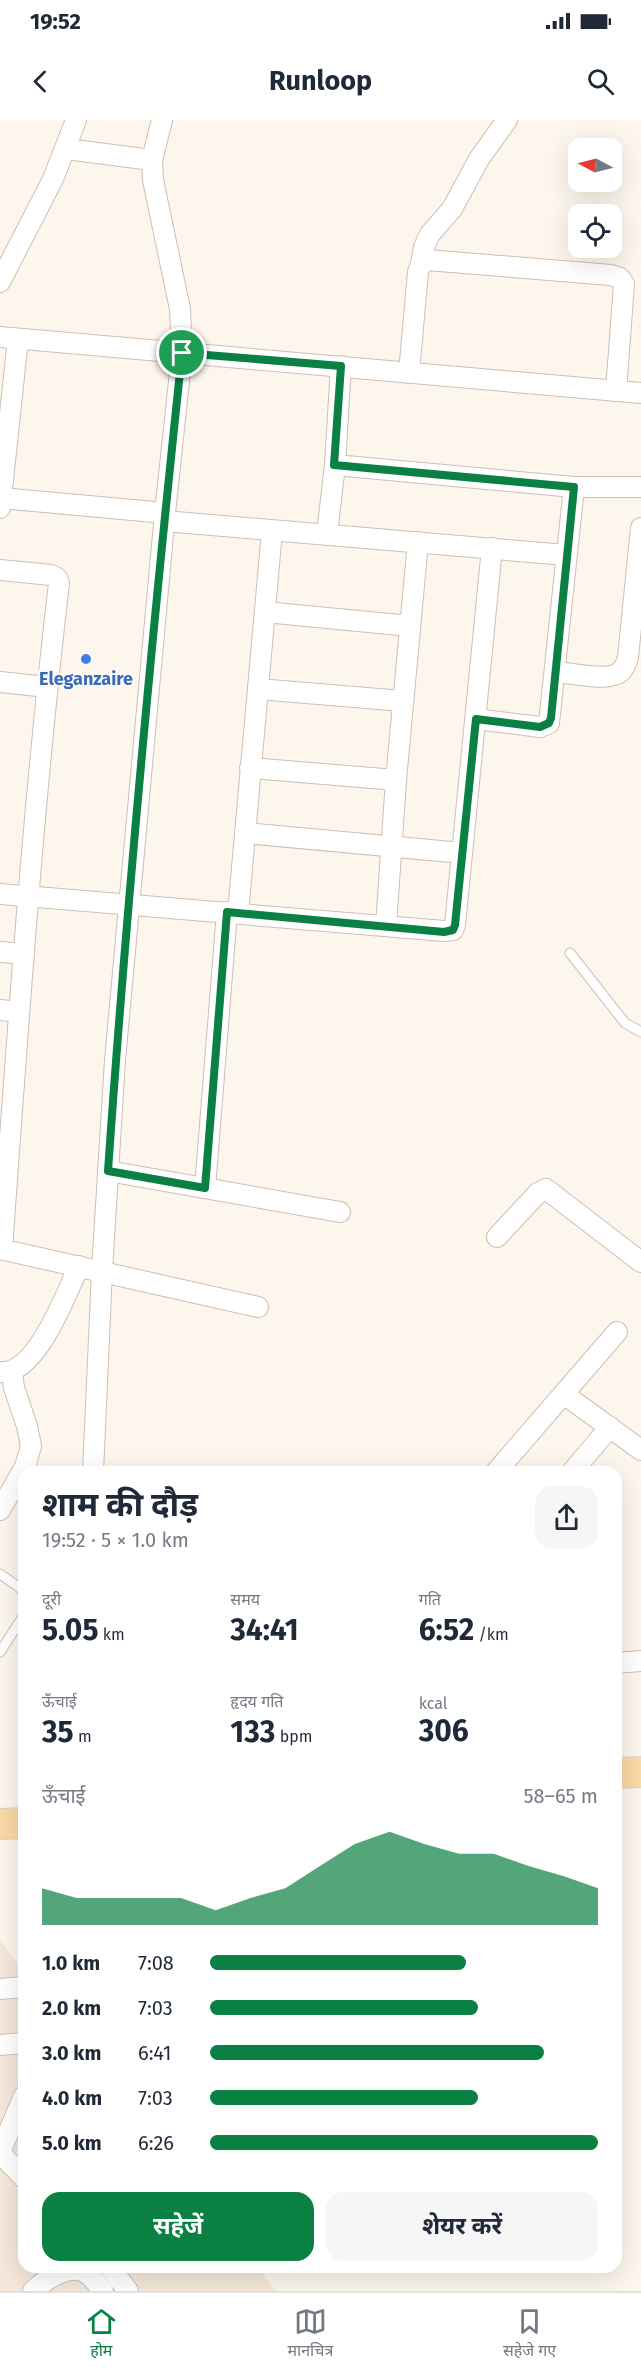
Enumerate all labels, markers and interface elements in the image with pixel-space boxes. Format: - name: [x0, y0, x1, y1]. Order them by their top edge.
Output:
- text: 19:52: [30, 8, 81, 35]
- icon: back: [24, 65, 57, 98]
- text: Runloop: [269, 65, 372, 97]
- icon: search: [584, 65, 617, 98]
- north arrow: [568, 138, 622, 192]
- map controls: [568, 138, 622, 258]
- button: locate: [568, 204, 622, 258]
- pin: [156, 327, 207, 378]
- icon: arrive: [165, 336, 198, 369]
- marker: Eleganzaire: [79, 652, 93, 666]
- place label: Eleganzaire: [39, 668, 133, 690]
- text: शाम की दौड़: [42, 1485, 198, 1525]
- button: share: [535, 1486, 598, 1549]
- text: 19:52 · 5 × 1.0 km: [42, 1528, 189, 1552]
- text: दूरी: [42, 1590, 61, 1609]
- text: समय: [230, 1590, 260, 1609]
- text: गति: [419, 1590, 441, 1609]
- text: 5.05: [42, 1612, 99, 1648]
- text: 34:41: [230, 1612, 299, 1648]
- text: 6:52: [419, 1612, 474, 1648]
- text: km: [99, 1625, 125, 1644]
- text: /km: [474, 1625, 509, 1644]
- text: ऊँचाई: [42, 1692, 77, 1711]
- text: हृदय गति: [230, 1692, 283, 1711]
- text: kcal: [419, 1694, 447, 1713]
- text: 306: [419, 1713, 469, 1749]
- text: 35: [42, 1714, 74, 1750]
- text: 133: [230, 1714, 275, 1750]
- text: m: [74, 1727, 92, 1746]
- text: bpm: [275, 1727, 312, 1746]
- text: ऊँचाई: [42, 1784, 85, 1808]
- text: 58–65 m: [524, 1784, 598, 1808]
- text: 1.0 km: [42, 1951, 100, 1975]
- text: 7:08: [138, 1951, 174, 1975]
- text: 2.0 km: [42, 1996, 101, 2020]
- text: 7:03: [138, 1996, 173, 2020]
- text: 3.0 km: [42, 2041, 101, 2065]
- text: 6:41: [138, 2041, 172, 2065]
- text: 4.0 km: [42, 2086, 102, 2110]
- text: 7:03: [138, 2086, 173, 2110]
- text: 5.0 km: [42, 2131, 102, 2155]
- text: 6:26: [138, 2131, 174, 2155]
- button: सहेजें: [42, 2192, 314, 2261]
- button: शेयर करें: [326, 2192, 598, 2261]
- tab: होम: [85, 2305, 118, 2363]
- tab: मानचित्र: [287, 2305, 333, 2363]
- tab: सहेजे गए: [503, 2305, 556, 2363]

